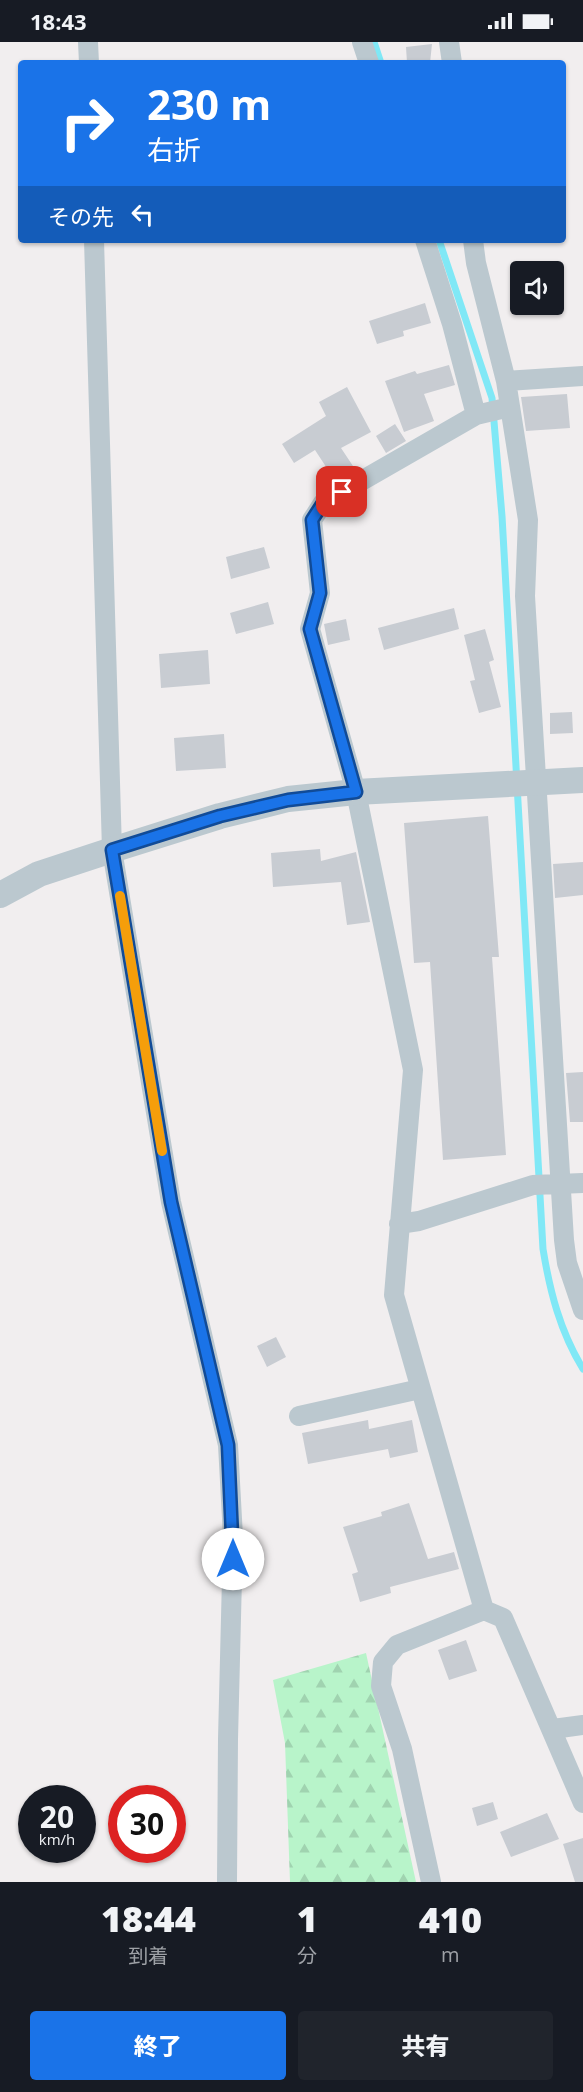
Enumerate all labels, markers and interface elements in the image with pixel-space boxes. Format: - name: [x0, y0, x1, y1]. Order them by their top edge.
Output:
- text: 18:43: [30, 6, 87, 36]
- text: 230 m: [147, 75, 271, 132]
- icon: right: [48, 84, 126, 162]
- text: 右折: [147, 131, 201, 168]
- icon: left: [126, 198, 159, 231]
- text: その先: [48, 201, 114, 231]
- map controls: [510, 261, 564, 315]
- button: sound: [510, 261, 564, 315]
- pin: [316, 466, 367, 517]
- icon: arrive: [325, 475, 358, 508]
- position arrow: [201, 1527, 265, 1591]
- speed limit sign: 30: [108, 1785, 186, 1863]
- text: 20: [40, 1796, 74, 1837]
- text: km/h: [39, 1829, 75, 1849]
- text: 18:44: [101, 1894, 196, 1943]
- text: 1: [297, 1894, 318, 1943]
- text: 410: [419, 1895, 482, 1944]
- text: m: [441, 1941, 460, 1968]
- text: 到着: [128, 1942, 168, 1969]
- text: 分: [297, 1942, 317, 1969]
- button: 終了: [30, 2011, 286, 2080]
- button: 共有: [298, 2011, 553, 2080]

